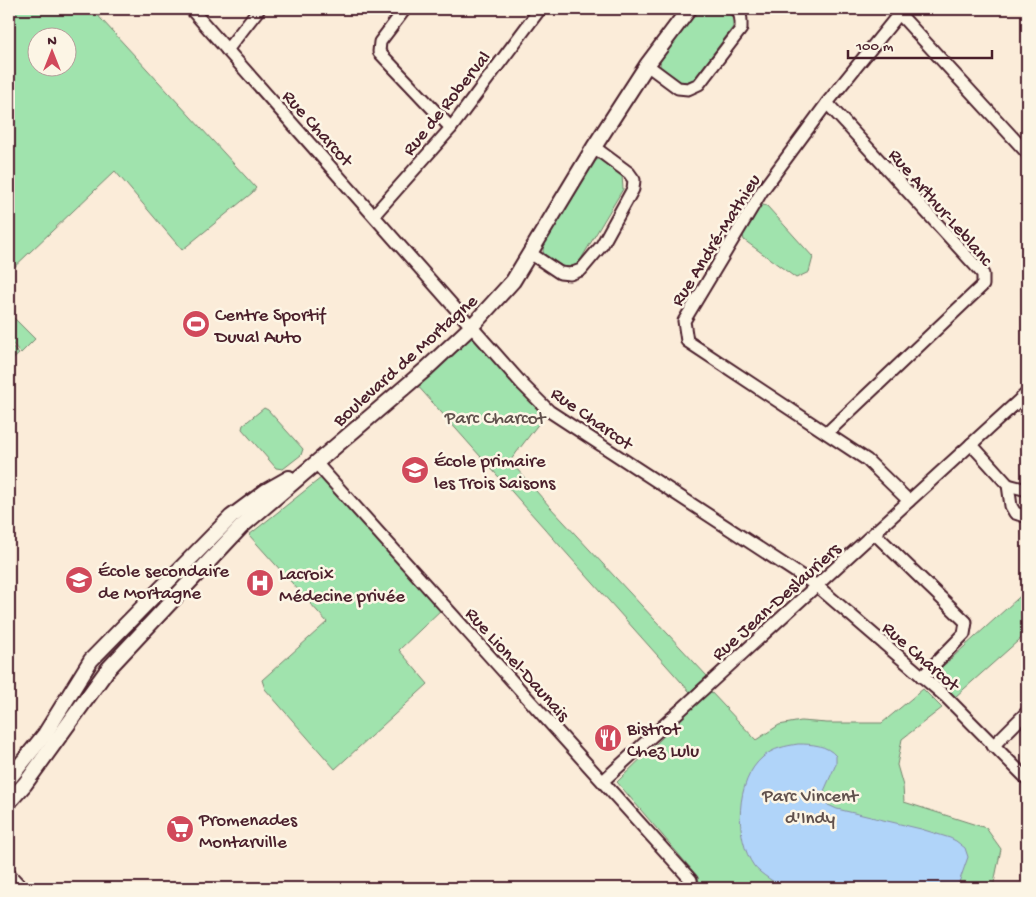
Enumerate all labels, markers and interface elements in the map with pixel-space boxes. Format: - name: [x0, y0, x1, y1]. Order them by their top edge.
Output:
- north arrow: [28, 28, 78, 78]
- scale bar: [848, 28, 992, 60]
- text: N: [47, 33, 57, 50]
- text: 100 m: [855, 38, 894, 56]
- street label: Rue de Roberval: [398, 47, 497, 161]
- street label: Rue Charcot: [276, 86, 358, 174]
- street label: Rue Arthur-Leblanc: [882, 145, 997, 272]
- street label: Rue André-Mathieu: [667, 170, 767, 311]
- street label: Boulevard de Mortagne: [328, 290, 484, 433]
- place label: Centre Sportif Duval Auto: [213, 305, 328, 350]
- sports icon: Centre Sportif Duval Auto: [181, 309, 211, 339]
- street label: Rue Charcot: [545, 383, 638, 458]
- park label: Parc Charcot: [444, 408, 548, 431]
- place label: École primaire les Trois Saisons: [434, 451, 556, 496]
- school or university icon: École primaire les Trois Saisons: [400, 455, 430, 485]
- street label: Rue Jean-Deslauriers: [708, 538, 847, 667]
- place label: École secondaire de Mortagne: [98, 561, 229, 606]
- place label: Lacroix Médecine privée: [279, 564, 405, 609]
- school or university icon: École secondaire de Mortagne: [64, 565, 94, 595]
- hospital icon: Lacroix Médecine privée: [245, 568, 275, 598]
- street label: Rue Lionel-Daunais: [459, 604, 574, 728]
- street label: Rue Charcot: [876, 618, 965, 699]
- place label: Bistrot Chez Lulu: [626, 719, 699, 764]
- restaurant icon: Bistrot Chez Lulu: [593, 723, 623, 753]
- park label: Parc Vincent d'Indy: [761, 786, 860, 831]
- place label: Promenades Montarville: [198, 810, 298, 855]
- supermarket icon: Promenades Montarville: [165, 814, 195, 844]

